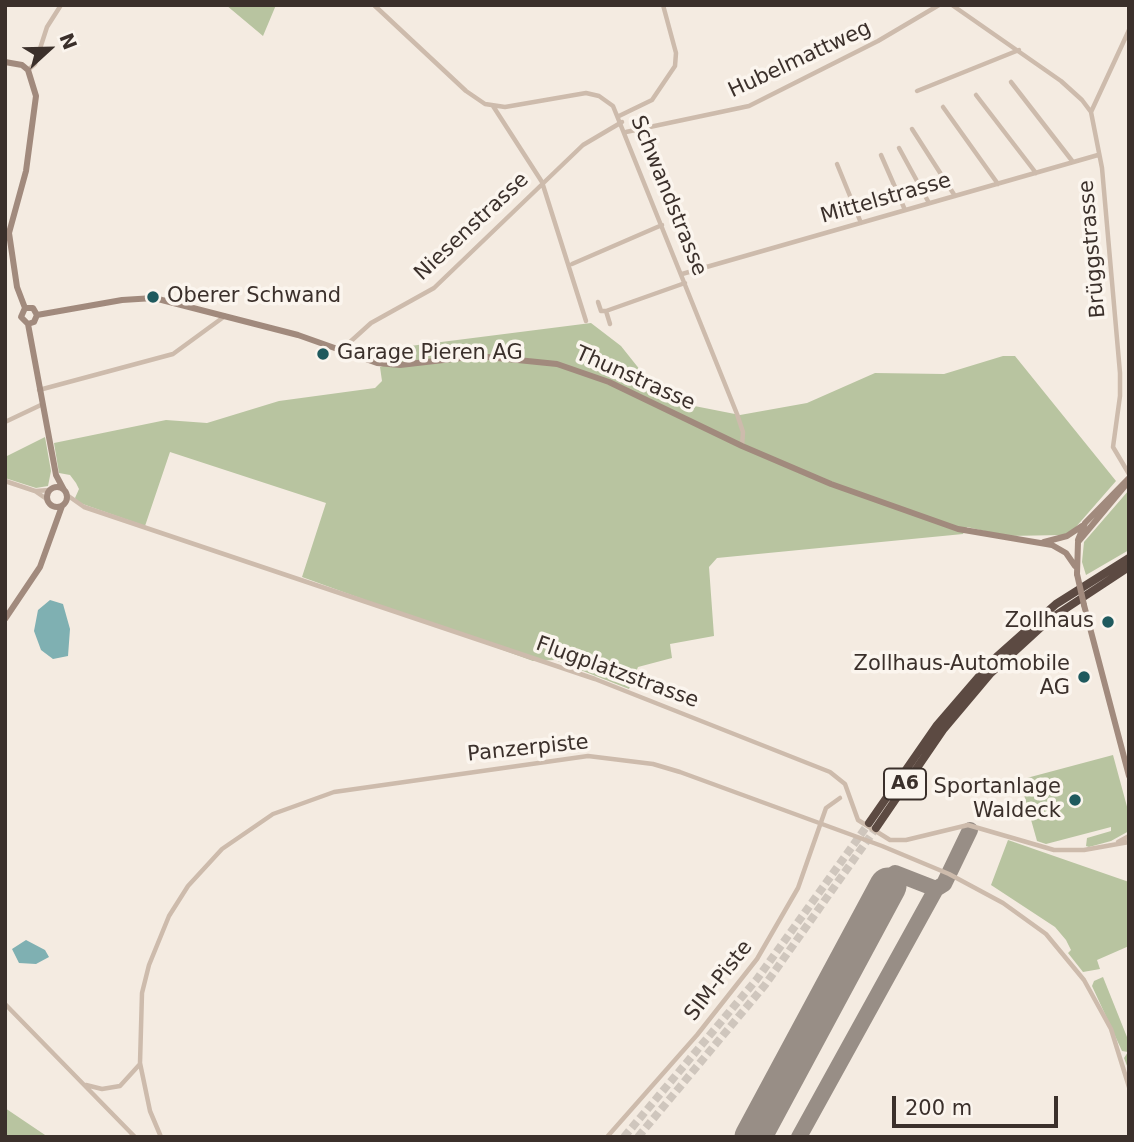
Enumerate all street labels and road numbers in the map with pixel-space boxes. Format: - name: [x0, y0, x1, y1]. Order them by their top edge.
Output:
- street label: Hubelmattweg: [725, 16, 875, 104]
- street label: Schwandstrasse: [624, 112, 712, 280]
- street label: Niesenstrasse: [410, 168, 534, 286]
- street label: Mittelstrasse: [818, 168, 954, 230]
- street label: Brüggstrasse: [1074, 179, 1112, 319]
- street label: Thunstrasse: [571, 341, 699, 417]
- street label: Flugplatzstrasse: [532, 632, 702, 714]
- street label: Panzerpiste: [466, 730, 590, 768]
- road number: A6: [884, 768, 926, 800]
- street label: SIM-Piste: [680, 936, 758, 1026]

